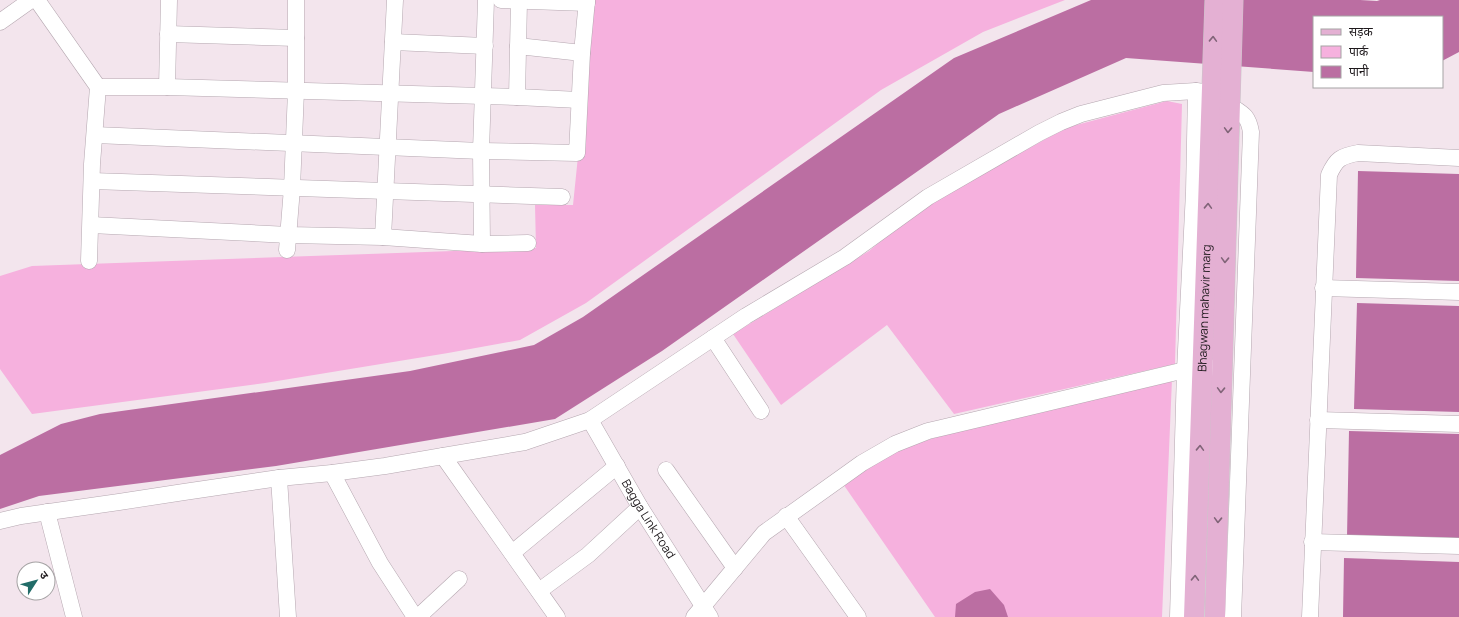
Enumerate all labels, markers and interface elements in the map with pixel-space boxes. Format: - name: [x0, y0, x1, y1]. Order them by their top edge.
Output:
- legend: [1313, 16, 1443, 88]
- text: सड़क: [1349, 23, 1374, 40]
- one-way arrow: [1209, 36, 1218, 42]
- text: पार्क: [1349, 43, 1369, 60]
- text: पानी: [1349, 63, 1370, 80]
- one-way arrow: [1224, 127, 1233, 133]
- one-way arrow: [1204, 203, 1212, 209]
- street label: Bhagwan mahavir marg: [1193, 244, 1215, 372]
- one-way arrow: [1221, 257, 1229, 263]
- one-way arrow: [1217, 387, 1225, 393]
- one-way arrow: [1195, 445, 1204, 451]
- street label: Bagga Link Road: [618, 476, 680, 562]
- one-way arrow: [1213, 517, 1222, 523]
- north arrow: [16, 561, 56, 601]
- text: उ: [37, 568, 53, 582]
- one-way arrow: [1191, 575, 1200, 581]

